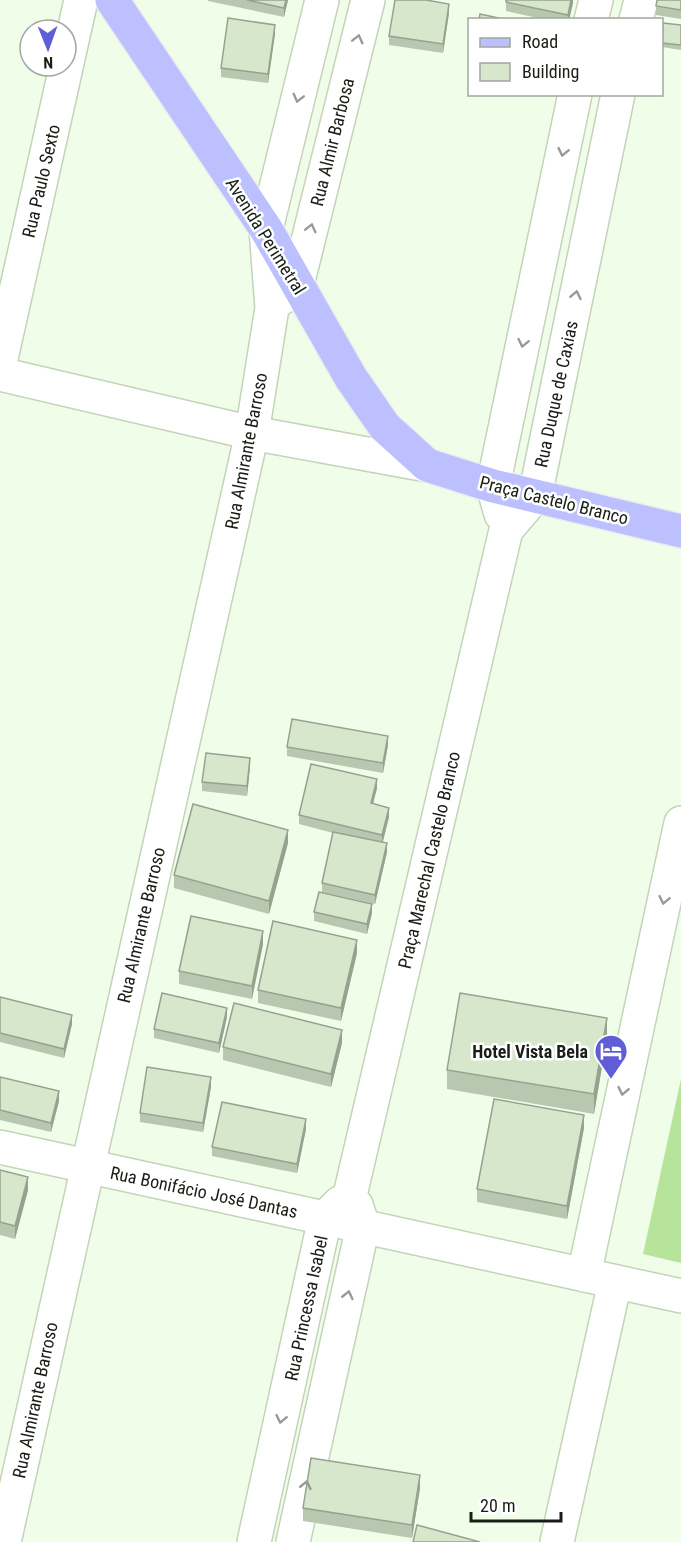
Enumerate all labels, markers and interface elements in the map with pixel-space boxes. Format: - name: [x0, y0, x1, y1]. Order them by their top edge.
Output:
- north arrow: [18, 18, 78, 78]
- legend: [468, 18, 663, 96]
- text: Road: [522, 31, 558, 52]
- one-way arrow: [351, 34, 364, 44]
- text: N: [43, 53, 53, 72]
- text: Building: [522, 61, 579, 82]
- street label: Rua Almir Barbosa: [306, 76, 358, 208]
- one-way arrow: [293, 92, 306, 102]
- street label: Rua Paulo Sexto: [18, 122, 64, 240]
- one-way arrow: [557, 146, 570, 156]
- street label: Avenida Perimetral: [222, 174, 310, 298]
- one-way arrow: [303, 223, 316, 233]
- one-way arrow: [569, 290, 582, 300]
- street label: Rua Duque de Caxias: [530, 319, 582, 469]
- one-way arrow: [517, 337, 530, 347]
- street label: Rua Almirante Barroso: [221, 371, 271, 531]
- street label: Praça Castelo Branco: [477, 471, 631, 529]
- street label: Praça Marechal Castelo Branco: [394, 749, 464, 971]
- street label: Rua Almirante Barroso: [113, 845, 169, 1005]
- one-way arrow: [659, 895, 672, 905]
- hotel icon: Hotel Vista Bela: [593, 1033, 629, 1080]
- place label: Hotel Vista Bela: [472, 1041, 588, 1062]
- one-way arrow: [618, 1086, 631, 1096]
- street label: Rua Bonifácio José Dantas: [108, 1162, 300, 1222]
- street label: Rua Princessa Isabel: [280, 1233, 332, 1383]
- one-way arrow: [341, 1290, 354, 1300]
- street label: Rua Almirante Barroso: [8, 1320, 62, 1480]
- one-way arrow: [276, 1414, 289, 1424]
- one-way arrow: [298, 1480, 311, 1490]
- scale bar: [471, 1485, 561, 1523]
- text: 20 m: [480, 1495, 515, 1516]

